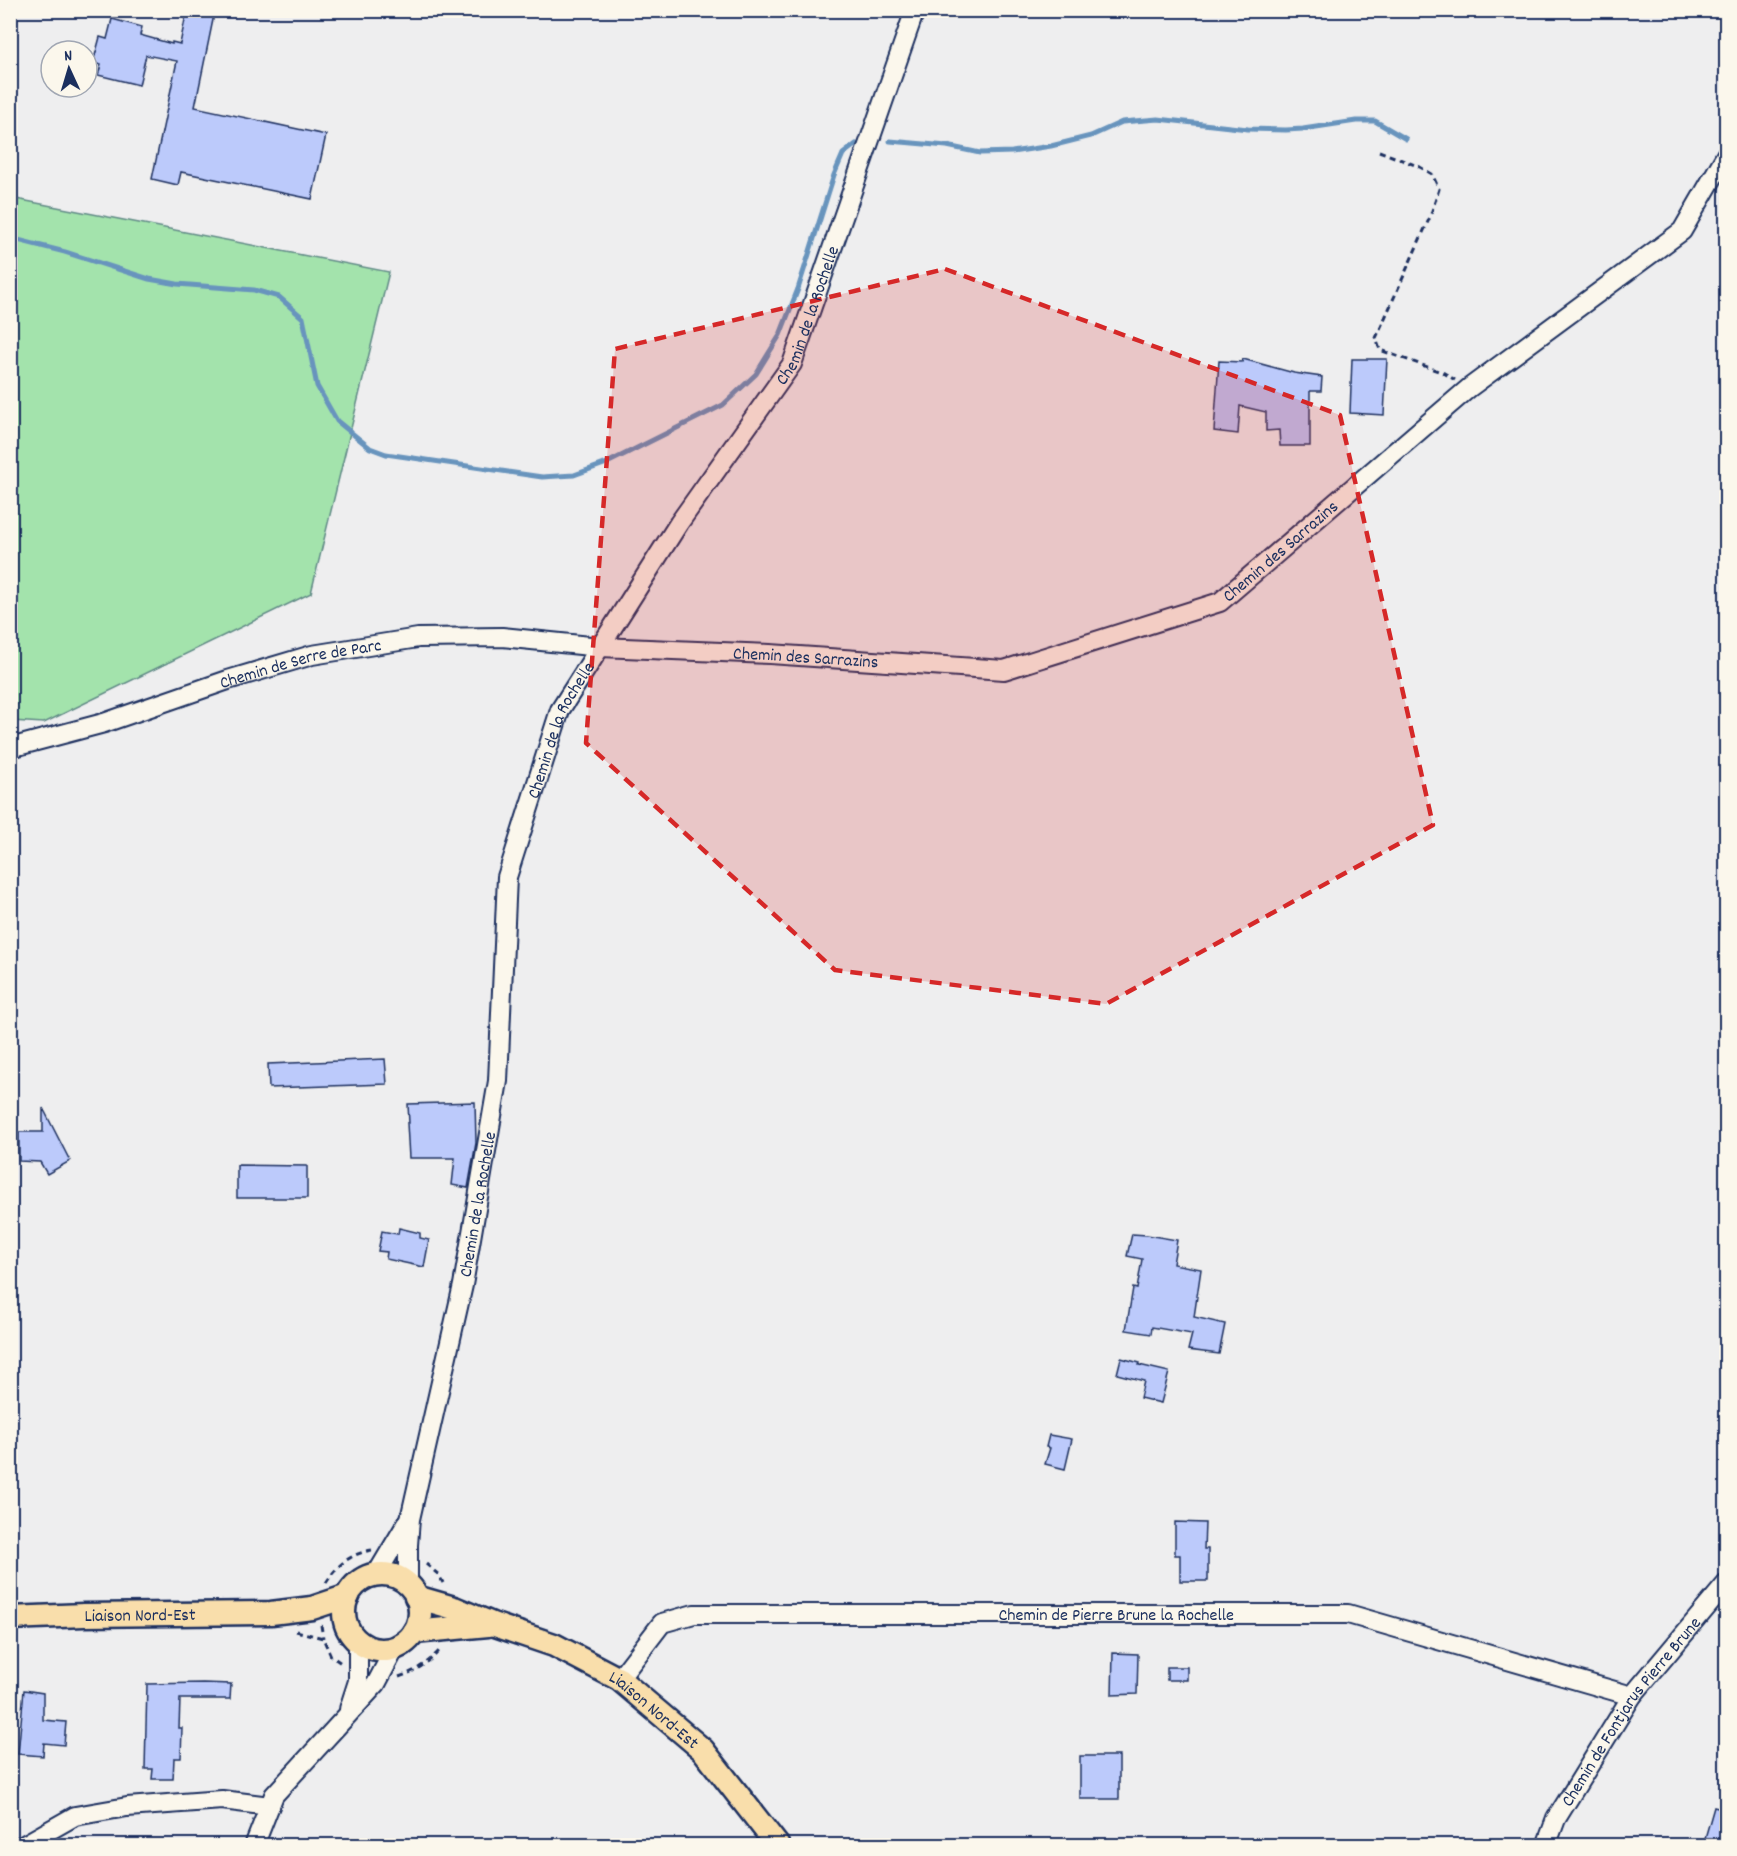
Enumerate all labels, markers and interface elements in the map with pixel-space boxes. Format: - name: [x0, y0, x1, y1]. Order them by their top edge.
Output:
- north arrow: [39, 39, 99, 99]
- text: N: [63, 45, 73, 68]
- street label: Chemin de la Rochelle: [771, 243, 847, 391]
- street label: Chemin des Sarrazins: [1218, 496, 1345, 609]
- street label: Chemin de Serre de Parc: [217, 634, 383, 697]
- street label: Chemin des Sarrazins: [732, 642, 879, 676]
- street label: Chemin de la Rochelle: [523, 658, 602, 802]
- street label: Chemin de la Rochelle: [455, 1130, 504, 1279]
- street label: Liaison Nord-Est: [84, 1604, 196, 1630]
- street label: Chemin de Pierre Brune la Rochelle: [998, 1604, 1234, 1629]
- street label: Chemin de Fontjarus Pierre Brune: [1557, 1612, 1708, 1812]
- street label: Liaison Nord-Est: [604, 1666, 704, 1756]

